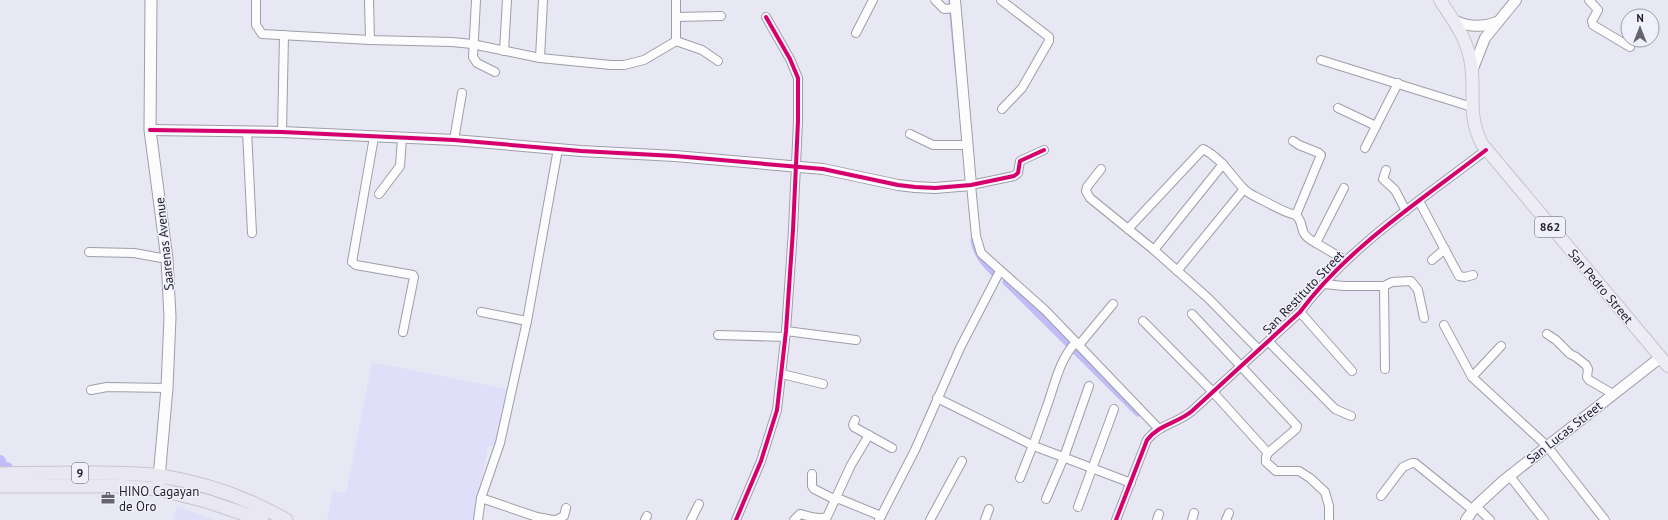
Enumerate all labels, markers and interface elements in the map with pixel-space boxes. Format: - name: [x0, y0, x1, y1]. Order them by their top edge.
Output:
- north arrow: [1620, 8, 1660, 48]
- text: N: [1636, 11, 1644, 25]
- street label: Saarenas Avenue: [151, 197, 178, 291]
- road number: 862: [1535, 217, 1565, 237]
- street label: San Pedro Street: [1564, 245, 1637, 328]
- street label: San Restituto Street: [1259, 246, 1348, 338]
- street label: San Lucas Street: [1523, 397, 1606, 467]
- road number: 9: [72, 463, 88, 483]
- place label: HINO Cagayan de Oro: [119, 483, 199, 515]
- office icon: HINO Cagayan de Oro: [100, 490, 116, 506]

